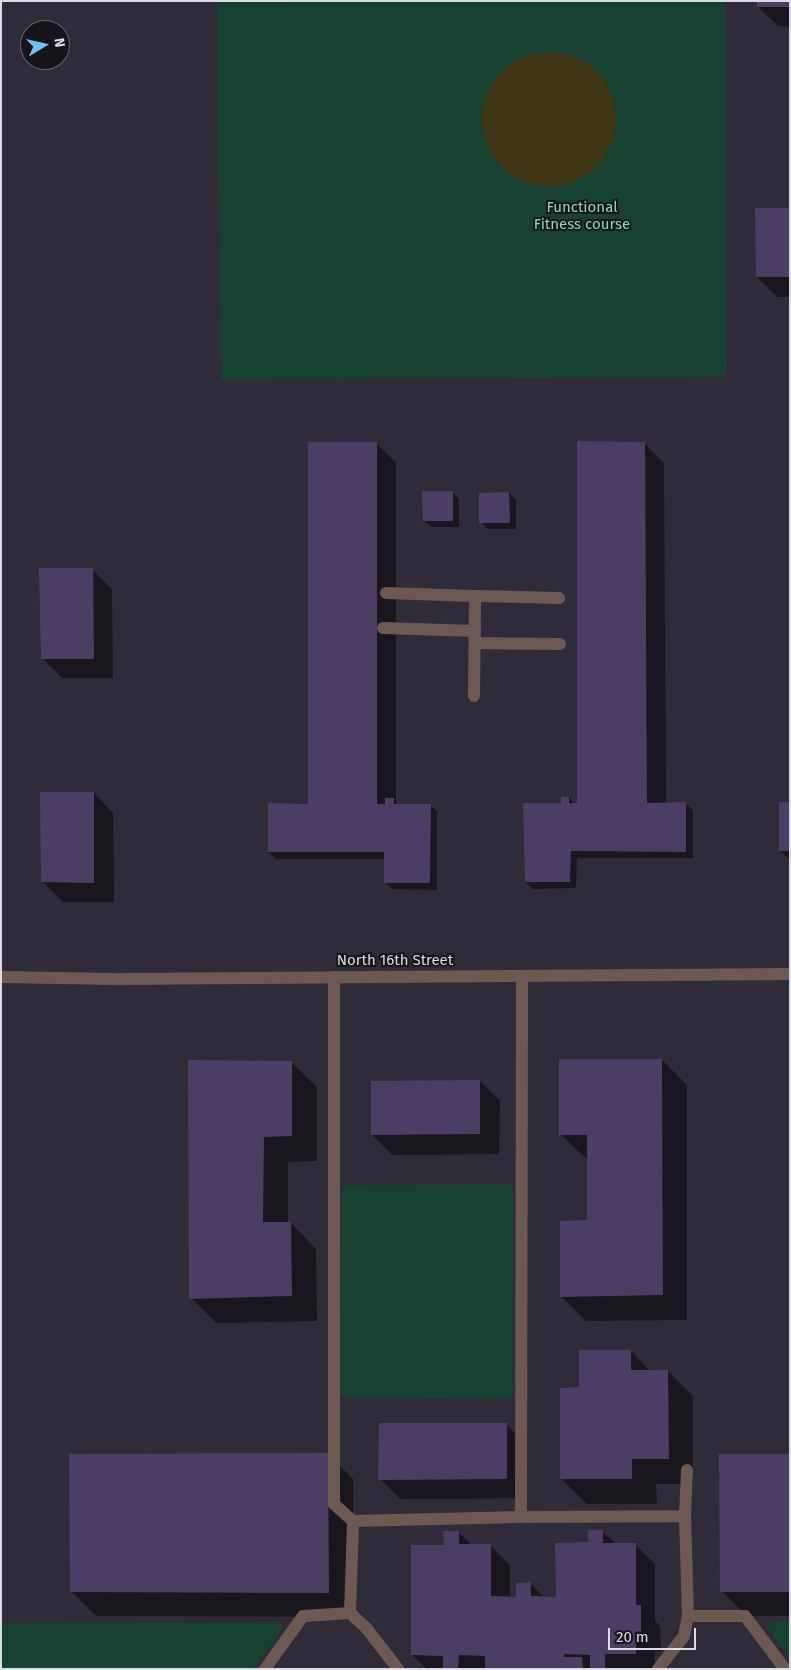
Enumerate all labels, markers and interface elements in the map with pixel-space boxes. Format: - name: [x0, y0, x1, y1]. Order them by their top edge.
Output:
- north arrow: [20, 20, 70, 70]
- text: N: [50, 37, 68, 49]
- park label: Functional Fitness course: [534, 198, 630, 233]
- street label: North 16th Street: [337, 952, 453, 970]
- scale bar: [611, 1618, 698, 1650]
- text: 20 m: [616, 1628, 649, 1646]

